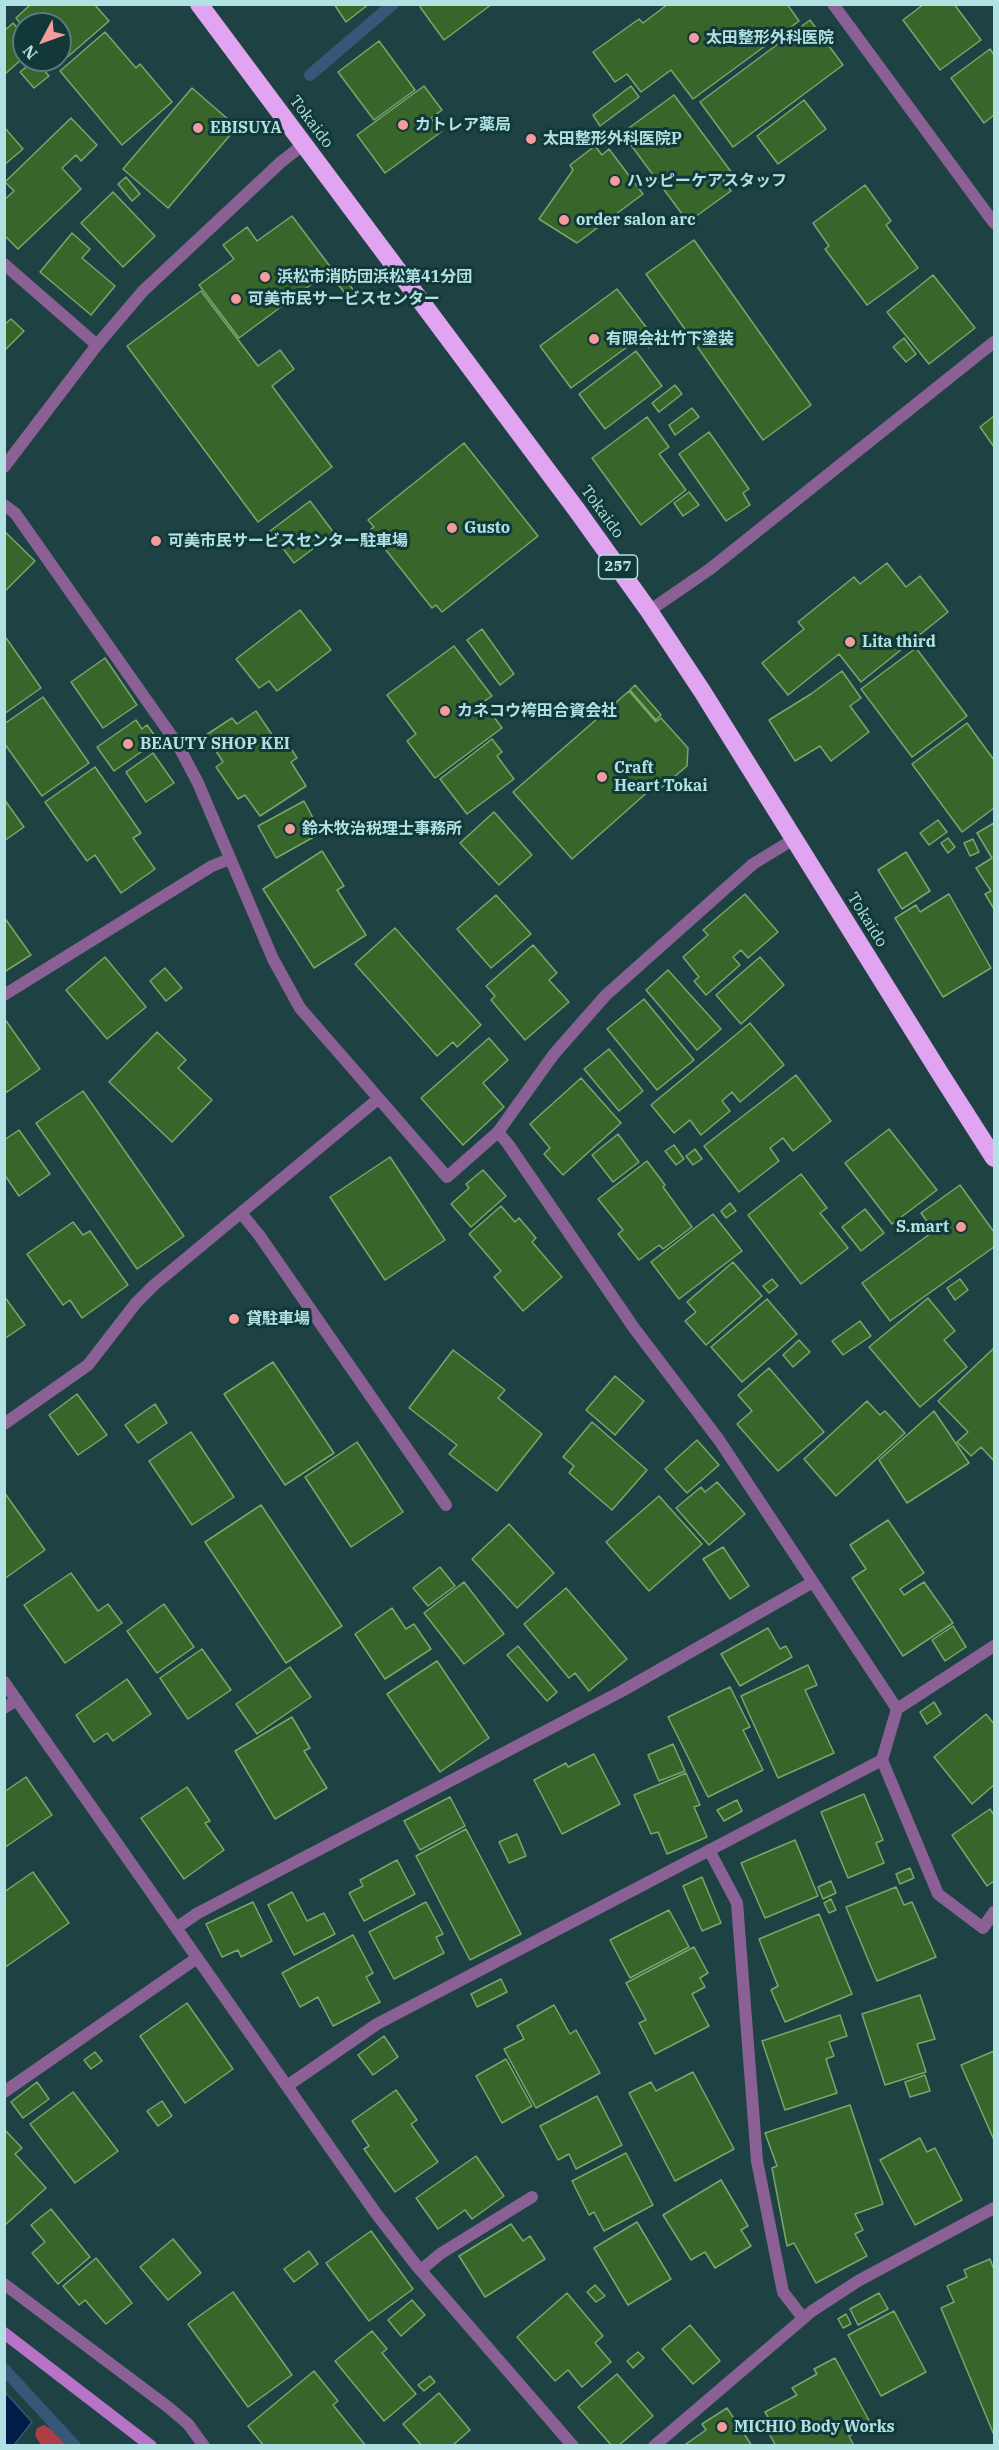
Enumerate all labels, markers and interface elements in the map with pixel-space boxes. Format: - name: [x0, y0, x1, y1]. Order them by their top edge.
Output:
- north arrow: [12, 12, 72, 72]
- place label: 太田整形外科医院: [706, 28, 834, 48]
- marker: 太田整形外科医院: [687, 31, 701, 45]
- text: N: [18, 41, 42, 64]
- street label: Tokaido: [285, 92, 337, 152]
- place label: カトレア薬局: [415, 115, 511, 135]
- place label: EBISUYA: [210, 118, 282, 138]
- marker: カトレア薬局: [396, 118, 410, 132]
- marker: EBISUYA: [191, 121, 205, 135]
- place label: 太田整形外科医院P: [543, 129, 682, 149]
- marker: 太田整形外科医院P: [524, 132, 538, 146]
- place label: ハッピーケアスタッフ: [627, 171, 787, 191]
- marker: ハッピーケアスタッフ: [608, 174, 622, 188]
- place label: order salon arc: [576, 210, 696, 230]
- marker: order salon arc: [557, 213, 571, 227]
- place label: 浜松市消防団浜松第41分団: [277, 267, 472, 287]
- marker: 浜松市消防団浜松第41分団: [258, 270, 272, 284]
- place label: 可美市民サービスセンター: [248, 289, 440, 309]
- marker: 可美市民サービスセンター: [229, 292, 243, 306]
- place label: 有限会社竹下塗装: [606, 329, 734, 349]
- marker: 有限会社竹下塗装: [587, 332, 601, 346]
- street label: Tokaido: [576, 482, 628, 542]
- place label: Gusto: [464, 518, 510, 538]
- marker: Gusto: [445, 521, 459, 535]
- place label: 可美市民サービスセンター駐車場: [168, 531, 408, 551]
- marker: 可美市民サービスセンター駐車場: [149, 534, 163, 548]
- road number: 257: [598, 555, 638, 579]
- place label: Lita third: [862, 632, 936, 652]
- marker: Lita third: [843, 635, 857, 649]
- place label: カネコウ袴田合資会社: [457, 701, 617, 721]
- marker: カネコウ袴田合資会社: [438, 704, 452, 718]
- place label: BEAUTY SHOP KEI: [140, 734, 290, 754]
- marker: BEAUTY SHOP KEI: [121, 737, 135, 751]
- place label: Craft Heart Tokai: [614, 758, 708, 796]
- marker: Craft Heart Tokai: [595, 770, 609, 784]
- place label: 鈴木牧治税理士事務所: [302, 819, 462, 839]
- marker: 鈴木牧治税理士事務所: [283, 822, 297, 836]
- street label: Tokaido: [843, 889, 891, 951]
- place label: S.mart: [896, 1217, 949, 1237]
- marker: S.mart: [954, 1220, 968, 1234]
- place label: 貸駐車場: [246, 1309, 310, 1329]
- marker: 貸駐車場: [227, 1312, 241, 1326]
- place label: MICHIO Body Works: [734, 2417, 895, 2437]
- marker: MICHIO Body Works: [715, 2420, 729, 2434]

